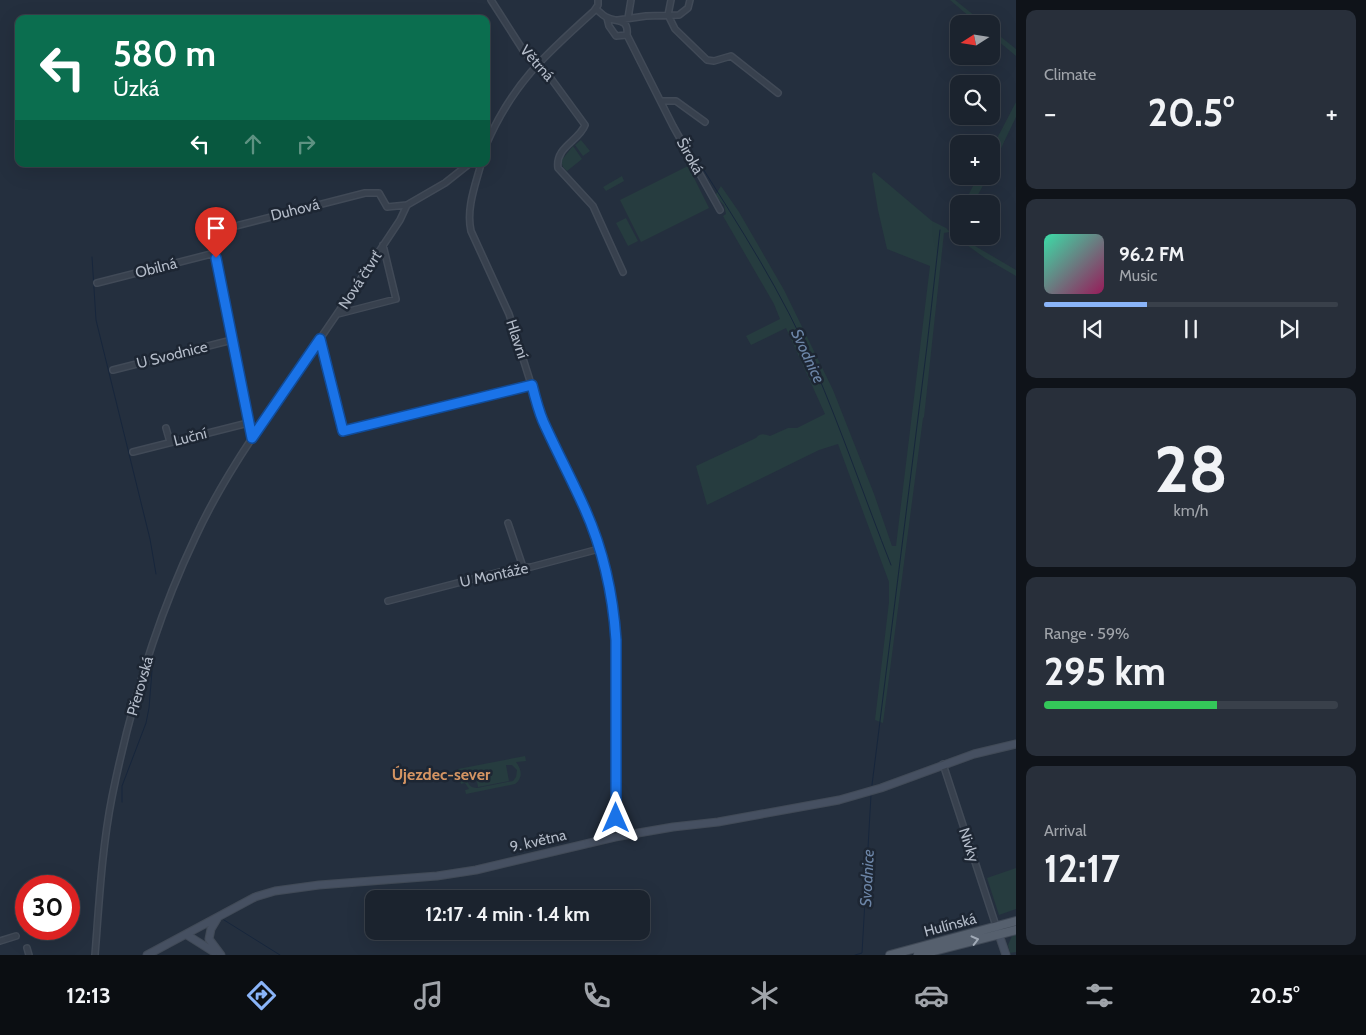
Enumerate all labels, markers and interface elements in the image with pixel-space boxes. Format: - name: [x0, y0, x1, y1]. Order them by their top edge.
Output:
- north arrow: [950, 15, 1000, 65]
- map controls: [950, 15, 1000, 245]
- text: 580 m: [113, 32, 216, 75]
- icon: left: [30, 35, 95, 100]
- street label: Větrná: [516, 41, 558, 85]
- text: Climate: [1044, 65, 1096, 84]
- text: Úzká: [113, 75, 159, 102]
- button: search: [950, 75, 1000, 125]
- text: 20.5°: [1148, 89, 1234, 136]
- text: −: [1044, 96, 1056, 130]
- text: +: [1326, 96, 1338, 130]
- icon: left: [186, 130, 214, 158]
- icon: ahead: [239, 130, 267, 158]
- icon: right: [292, 130, 320, 158]
- street label: Široká: [673, 134, 708, 178]
- button: +: [950, 135, 1000, 185]
- street label: Duhová: [269, 195, 322, 225]
- button: −: [950, 195, 1000, 245]
- pin: [195, 207, 237, 258]
- icon: arrive: [202, 214, 230, 242]
- text: 96.2 FM: [1119, 243, 1184, 266]
- street label: Nová čtvrť: [335, 247, 386, 312]
- street label: Obilná: [133, 254, 179, 282]
- text: Music: [1119, 266, 1157, 285]
- icon: previous: [1079, 315, 1107, 343]
- icon: pause: [1177, 315, 1205, 343]
- icon: next: [1275, 315, 1303, 343]
- street label: Hlavní: [502, 317, 532, 361]
- water label: Svodnice: [787, 326, 829, 386]
- street label: U Svodnice: [135, 337, 210, 373]
- street label: Luční: [171, 424, 209, 450]
- text: 28: [1154, 429, 1228, 508]
- text: km/h: [1173, 501, 1209, 520]
- street label: U Montáže: [458, 559, 530, 591]
- text: Range · 59%: [1044, 624, 1130, 643]
- text: 295 km: [1044, 648, 1166, 695]
- street label: Přerovská: [123, 653, 157, 718]
- district label: Újezdec-sever: [392, 765, 491, 784]
- position arrow: [589, 791, 641, 843]
- text: Arrival: [1044, 821, 1087, 840]
- street label: Nivky: [955, 825, 983, 865]
- street label: 9. května: [508, 826, 569, 856]
- text: 12:17: [1044, 845, 1120, 892]
- water label: Svodnice: [856, 849, 878, 907]
- speed limit sign: 30: [15, 875, 80, 940]
- text: 12:17 · 4 min · 1.4 km: [425, 903, 590, 926]
- street label: Hulínská: [922, 909, 979, 941]
- one-way arrow: [971, 936, 979, 946]
- icon: directions: [244, 978, 279, 1013]
- icon: music: [411, 978, 446, 1013]
- icon: phone: [579, 978, 614, 1013]
- icon: climate: [747, 978, 782, 1013]
- icon: car: [914, 978, 949, 1013]
- icon: filters: [1082, 978, 1117, 1013]
- text: 12:13: [66, 982, 111, 1009]
- text: 20.5°: [1250, 982, 1300, 1009]

